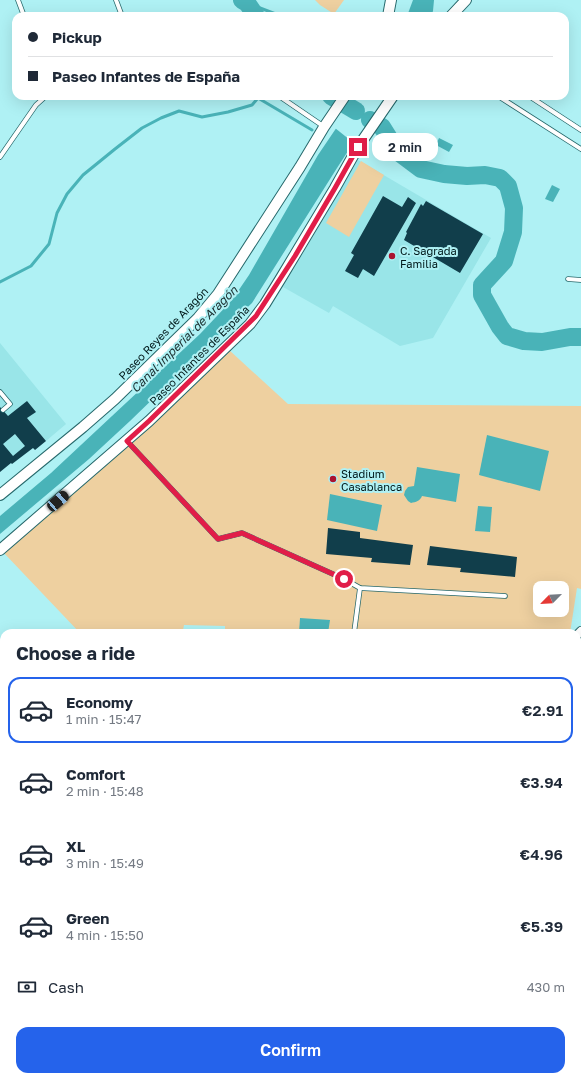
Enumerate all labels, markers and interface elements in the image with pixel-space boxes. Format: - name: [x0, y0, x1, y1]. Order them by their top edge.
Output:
- text: Pickup: [52, 28, 102, 46]
- text: Paseo Infantes de España: [52, 67, 240, 85]
- callout: 2 min: [372, 133, 438, 161]
- route end: [349, 138, 367, 156]
- text: 2 min: [388, 139, 422, 155]
- place label: C. Sagrada Familia: [400, 244, 457, 270]
- marker: C. Sagrada Familia: [387, 251, 397, 261]
- water label: Canal Imperial de Aragón: [127, 282, 241, 396]
- street label: Paseo Reyes de Aragón: [116, 284, 210, 382]
- street label: Paseo Infantes de España: [146, 302, 252, 408]
- place label: Stadium Casablanca: [341, 467, 402, 493]
- marker: Stadium Casablanca: [328, 474, 338, 484]
- car: [45, 489, 71, 513]
- route start: [335, 570, 353, 588]
- north arrow: [533, 581, 569, 617]
- map controls: [533, 581, 569, 617]
- text: Choose a ride: [16, 642, 135, 664]
- icon: car: [18, 692, 54, 728]
- text: Economy: [66, 693, 133, 711]
- text: €2.91: [522, 701, 563, 719]
- text: 1 min · 15:47: [66, 711, 142, 727]
- icon: car: [18, 764, 54, 800]
- text: Comfort: [66, 765, 125, 783]
- text: €3.94: [520, 773, 563, 791]
- text: 2 min · 15:48: [66, 783, 144, 799]
- icon: car: [18, 836, 54, 872]
- text: XL: [66, 837, 85, 855]
- text: €4.96: [520, 845, 563, 863]
- text: 3 min · 15:49: [66, 855, 144, 871]
- icon: car: [18, 908, 54, 944]
- text: Green: [66, 909, 109, 927]
- text: €5.39: [521, 917, 563, 935]
- text: 4 min · 15:50: [66, 927, 144, 943]
- icon: cash: [16, 976, 38, 998]
- text: Cash: [48, 978, 84, 996]
- text: 430 m: [527, 979, 565, 995]
- button: Confirm: [16, 1027, 565, 1073]

